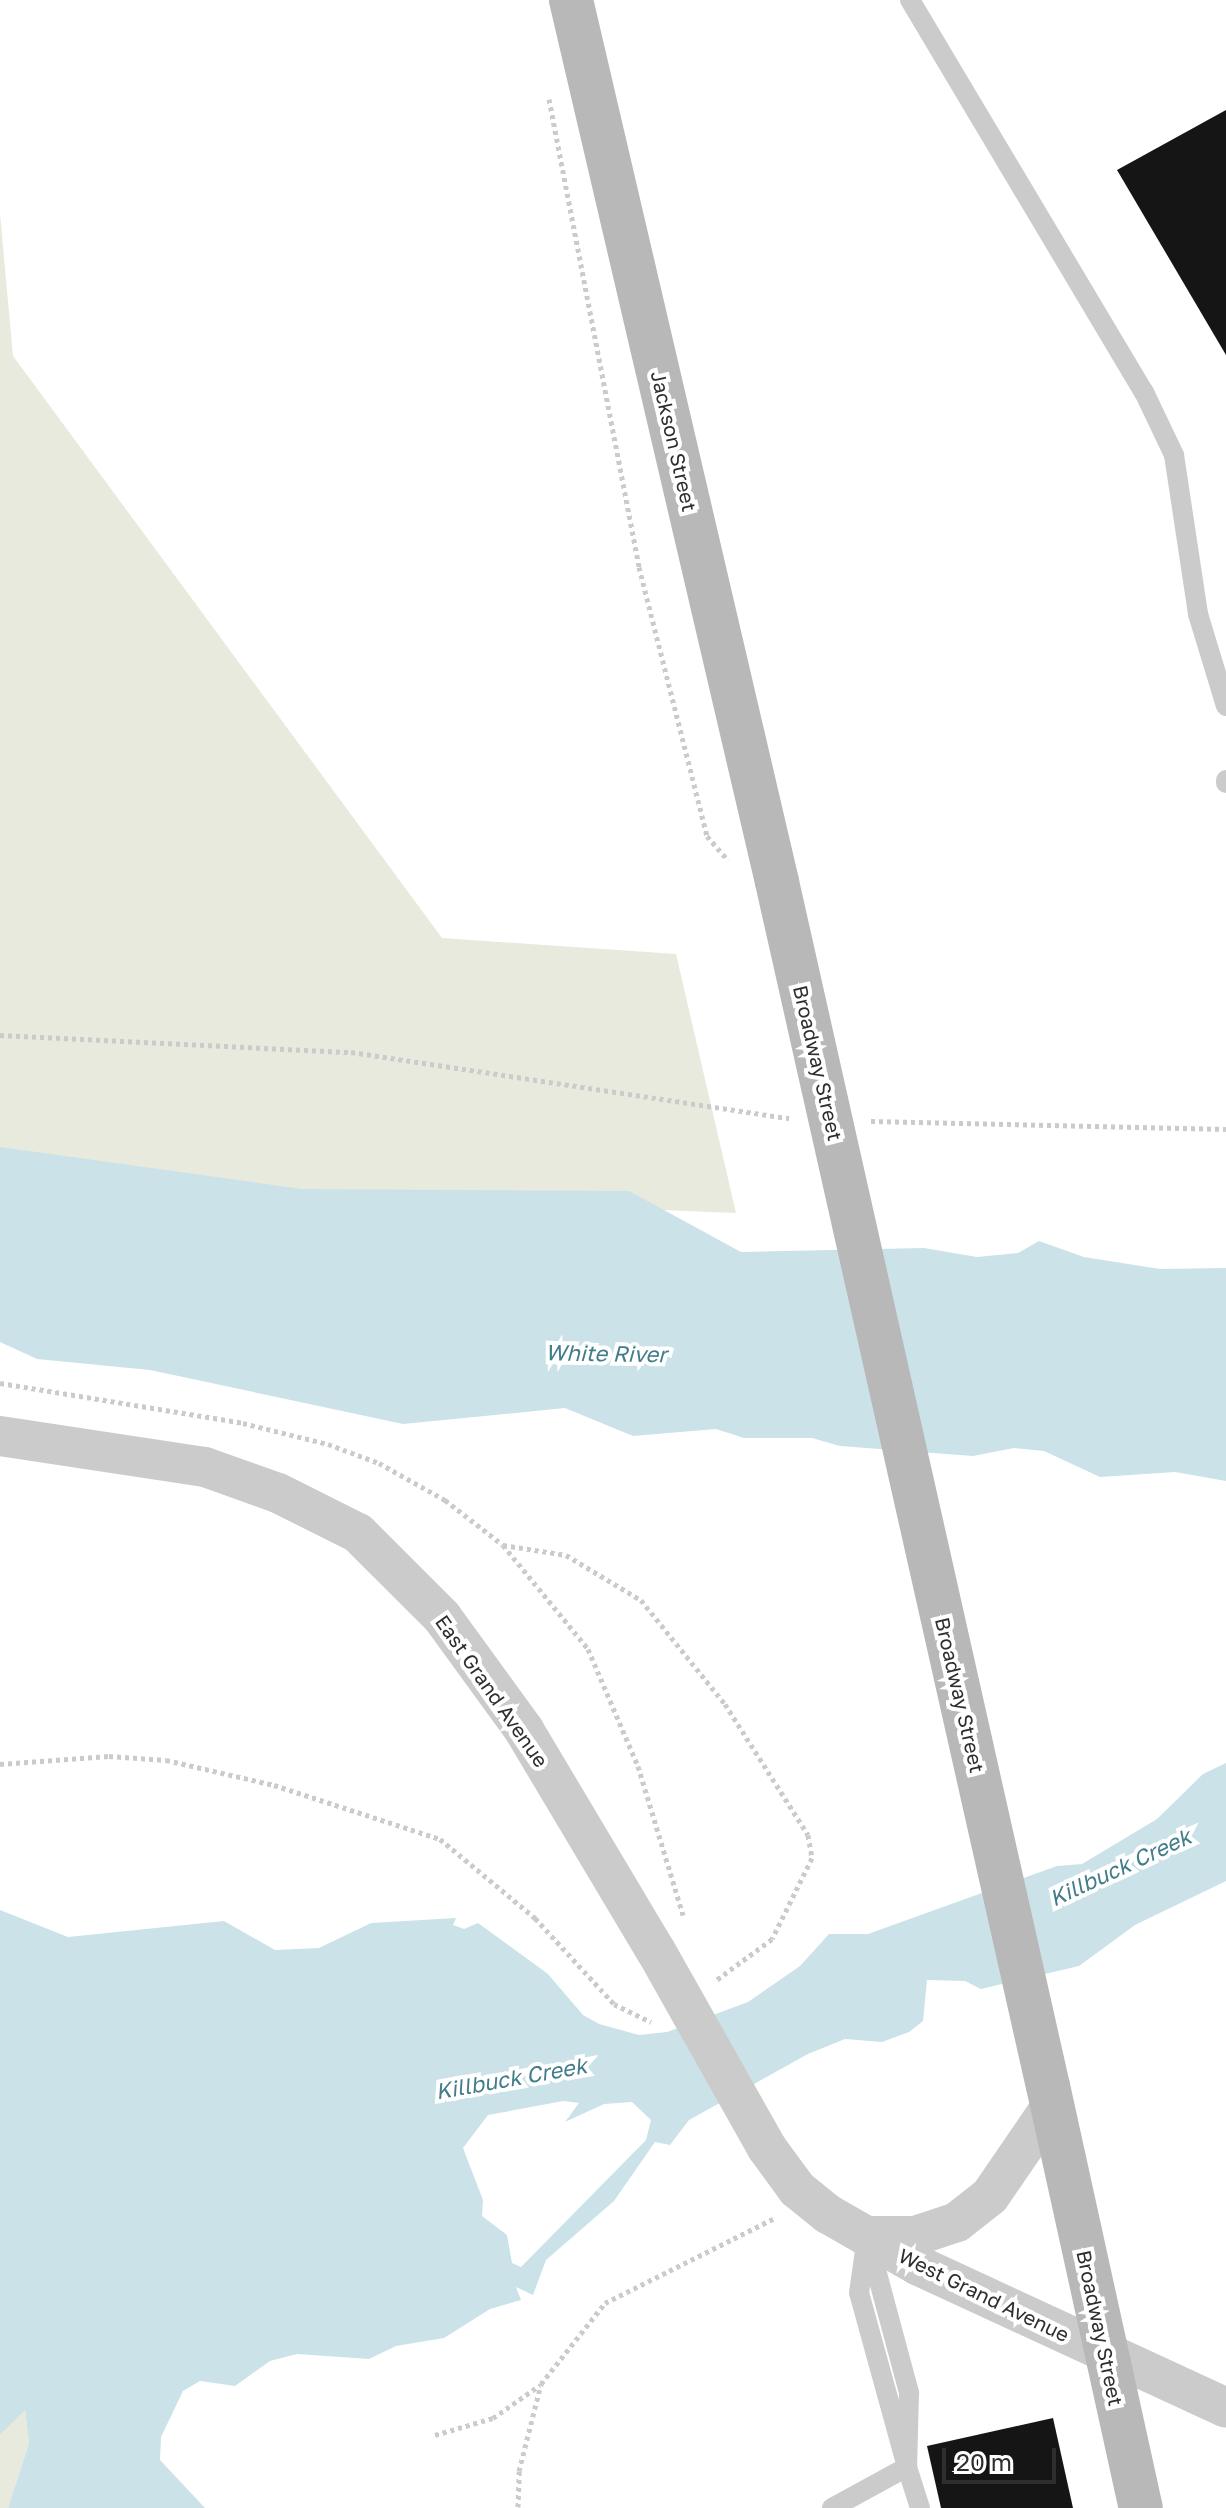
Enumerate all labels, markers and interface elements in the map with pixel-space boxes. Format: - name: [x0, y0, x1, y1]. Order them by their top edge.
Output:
- street label: Jackson Street: [646, 368, 702, 514]
- street label: Broadway Street: [788, 983, 848, 1143]
- water label: White River: [545, 1339, 667, 1367]
- street label: East Grand Avenue: [431, 1610, 553, 1772]
- street label: Broadway Street: [930, 1615, 990, 1775]
- water label: Killbuck Creek: [1045, 1823, 1195, 1911]
- water label: Killbuck Creek: [433, 2052, 589, 2104]
- street label: West Grand Avenue: [895, 2243, 1073, 2347]
- street label: Broadway Street: [1072, 2248, 1128, 2408]
- scale bar: [946, 2432, 1060, 2482]
- text: 20 m: [956, 2447, 1012, 2476]

